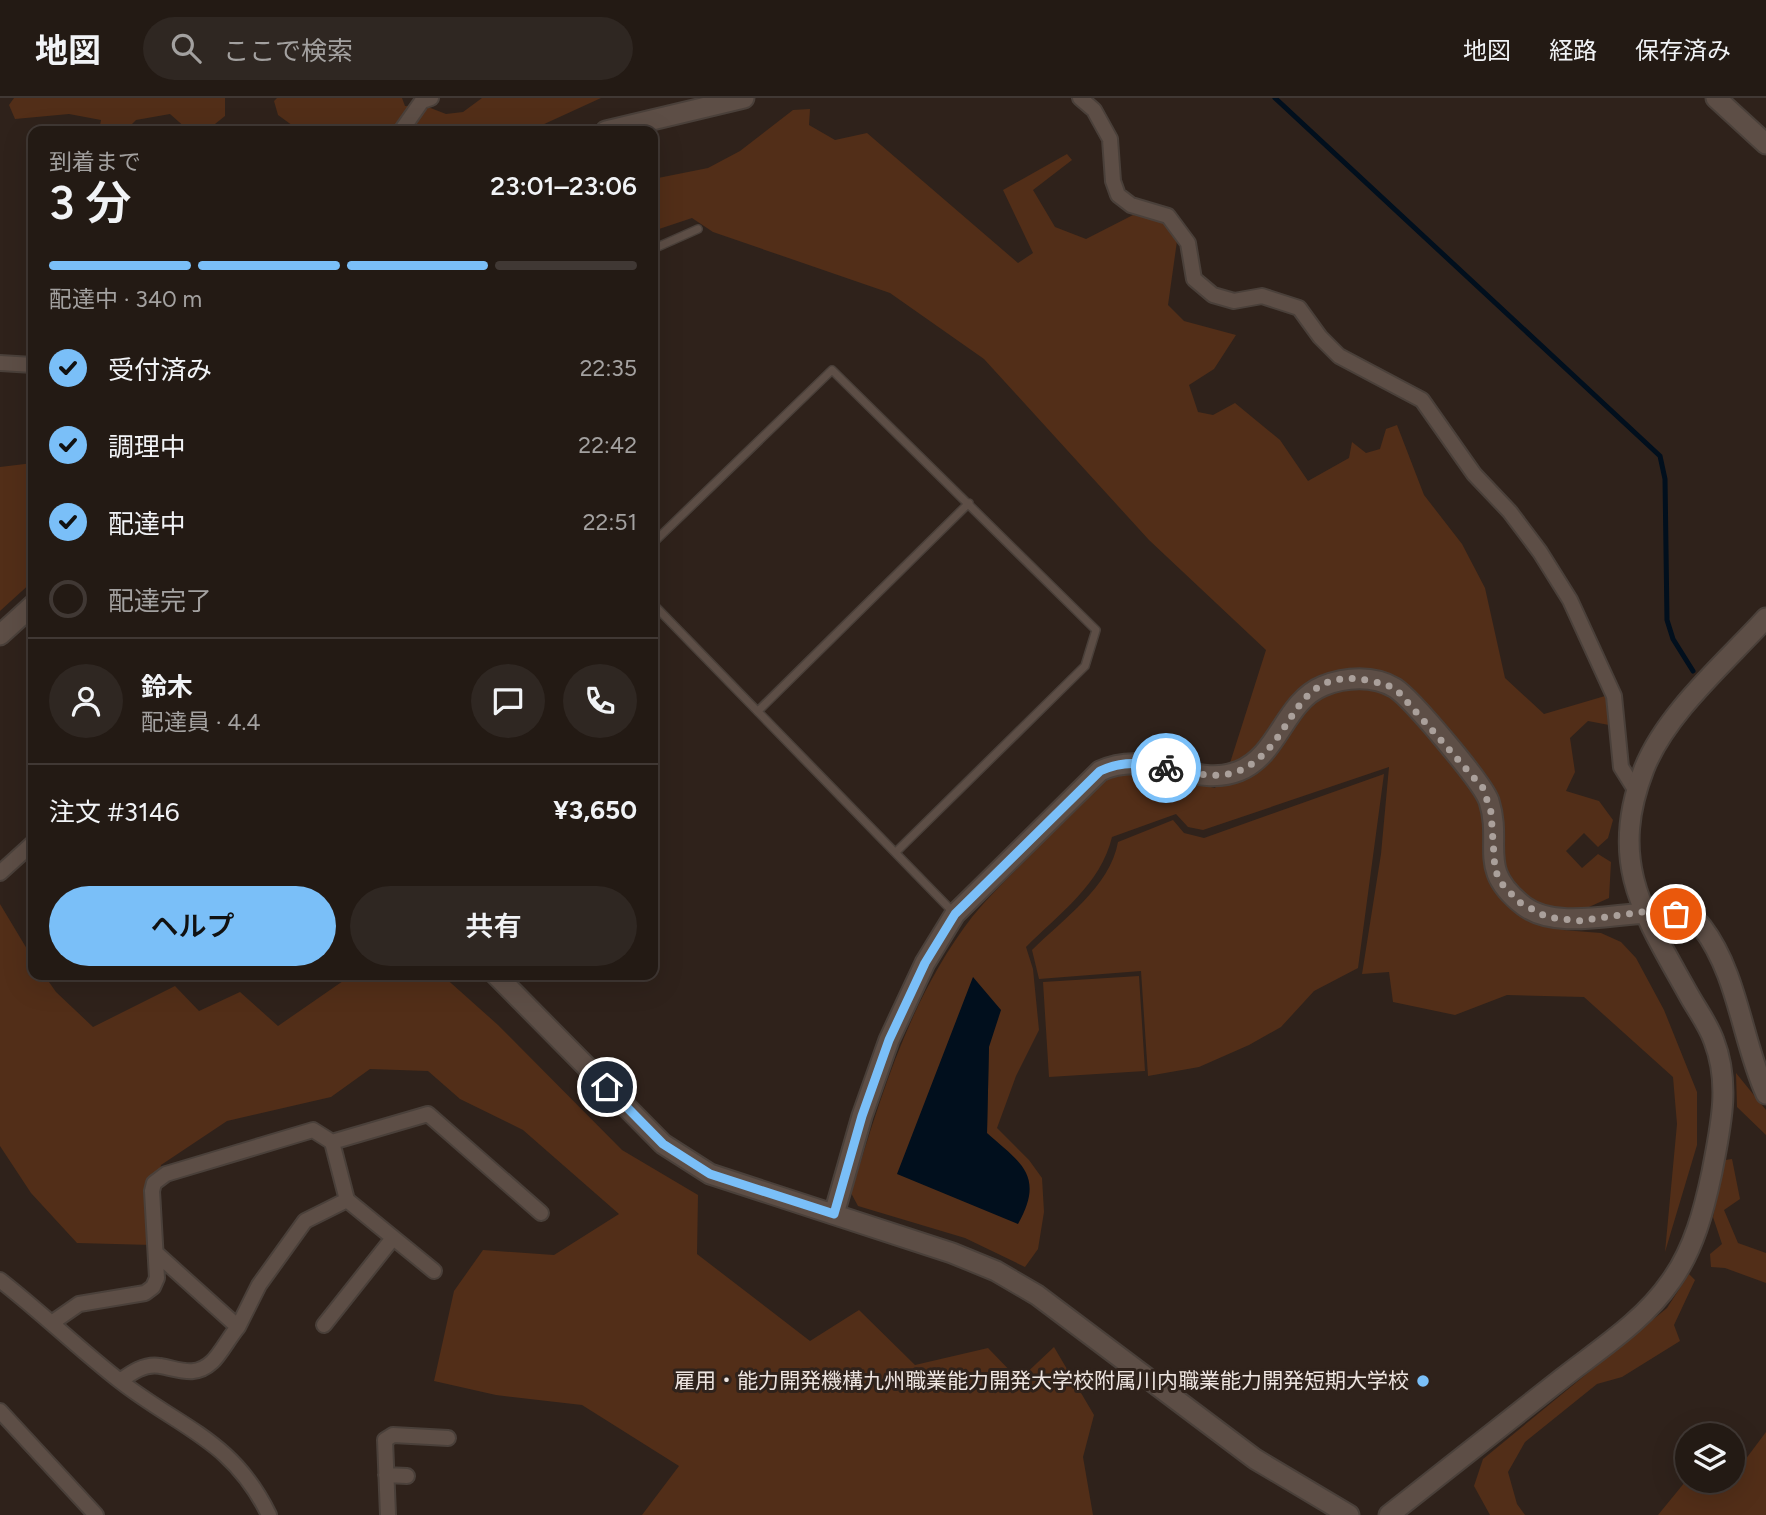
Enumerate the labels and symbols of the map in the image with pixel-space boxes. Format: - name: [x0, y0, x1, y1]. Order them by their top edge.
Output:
- courier: [1131, 733, 1201, 803]
- pin: [1646, 884, 1706, 944]
- pin: [577, 1057, 637, 1117]
- place label: 雇用・能力開発機構九州職業能力開発大学校附属川内職業能力開発短期大学校: [674, 1368, 1409, 1393]
- marker: 雇用・能力開発機構九州職業能力開発大学校附属川内職業能力開発短期大学校: [1415, 1373, 1431, 1389]

